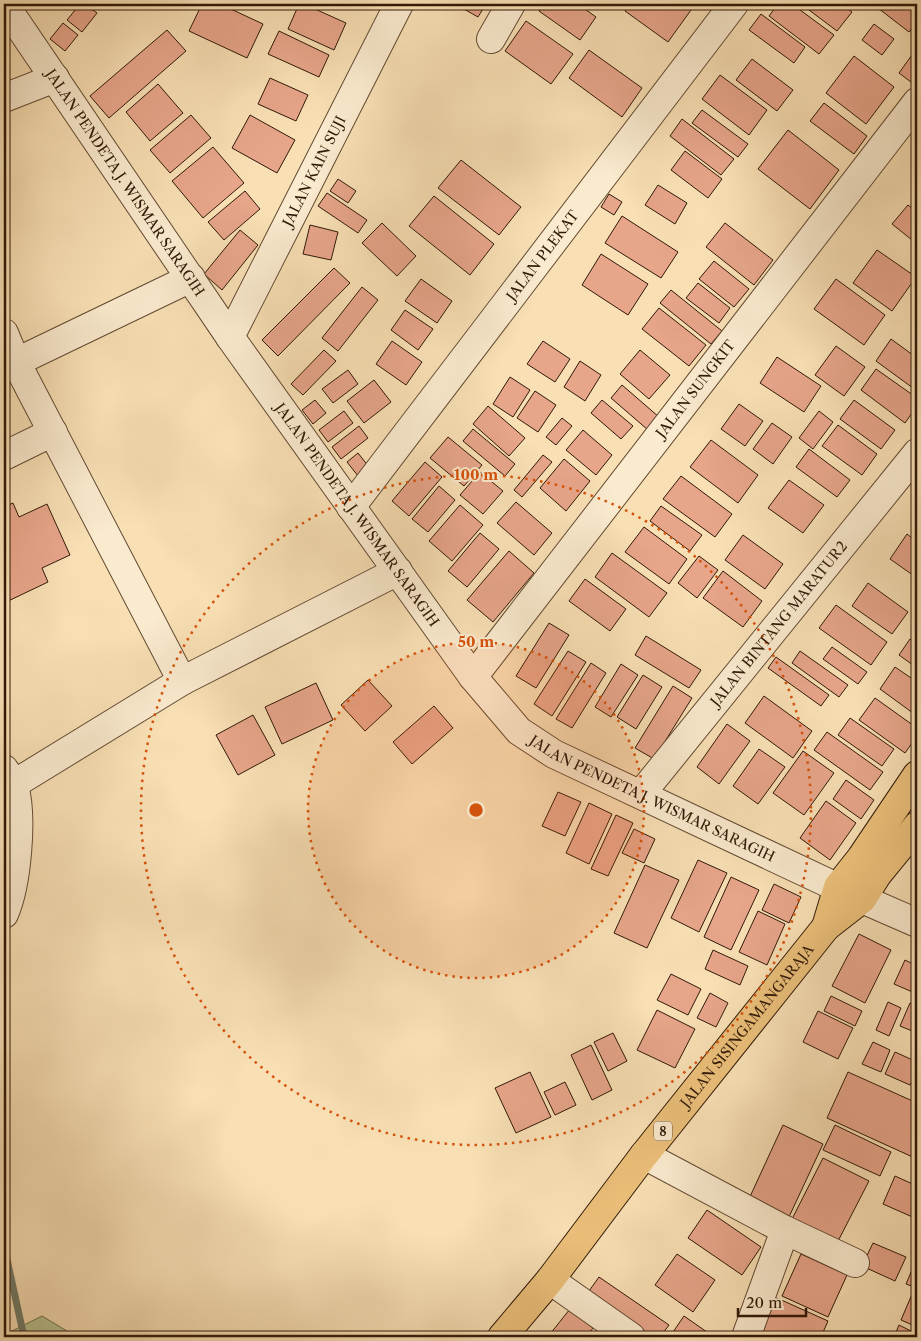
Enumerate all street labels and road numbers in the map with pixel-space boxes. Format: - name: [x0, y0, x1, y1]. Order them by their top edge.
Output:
- street label: JALAN PENDETA J. WISMAR SARAGIH: [41, 64, 209, 300]
- street label: JALAN KAIN SUJI: [278, 113, 350, 231]
- street label: JALAN PLEKAT: [501, 206, 583, 306]
- street label: JALAN SUNGKIT: [651, 336, 739, 443]
- street label: JALAN PENDETA J. WISMAR SARAGIH: [270, 398, 443, 630]
- street label: JALAN BINTANG MARATUR2: [705, 537, 851, 712]
- street label: JALAN PENDETA J. WISMAR SARAGIH: [524, 730, 778, 866]
- street label: JALAN SISINGAMANGARAJA: [675, 940, 818, 1113]
- road number: 8: [654, 1122, 672, 1140]

